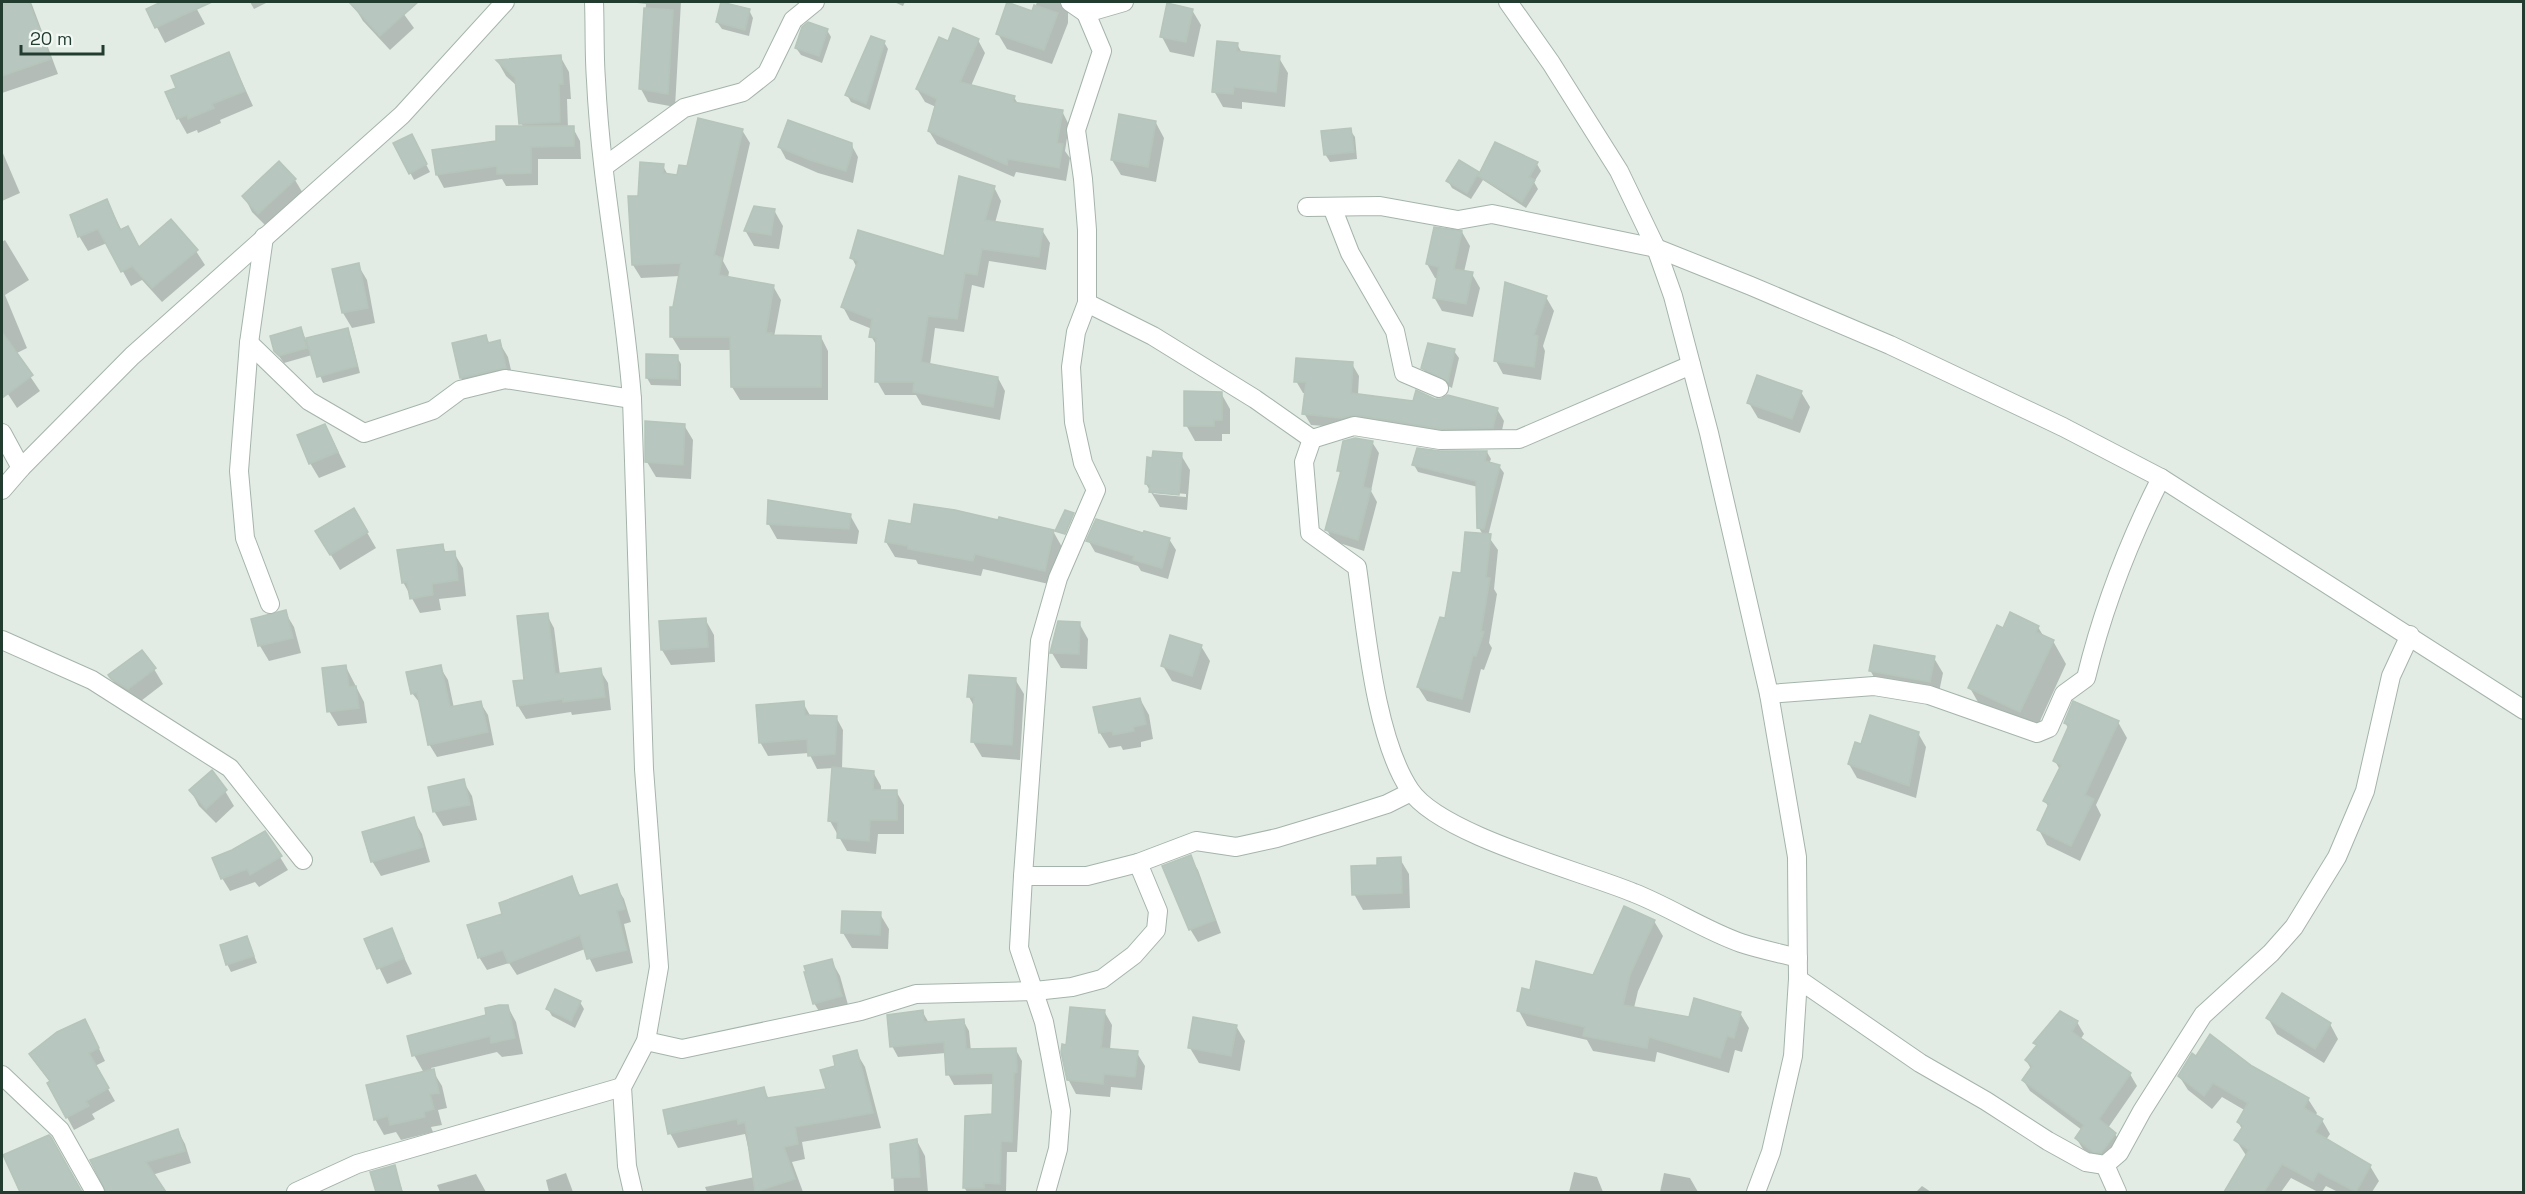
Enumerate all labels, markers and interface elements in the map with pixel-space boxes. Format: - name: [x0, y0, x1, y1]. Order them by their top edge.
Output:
- scale bar: [21, 18, 104, 56]
- text: 20 m: [30, 27, 73, 50]

